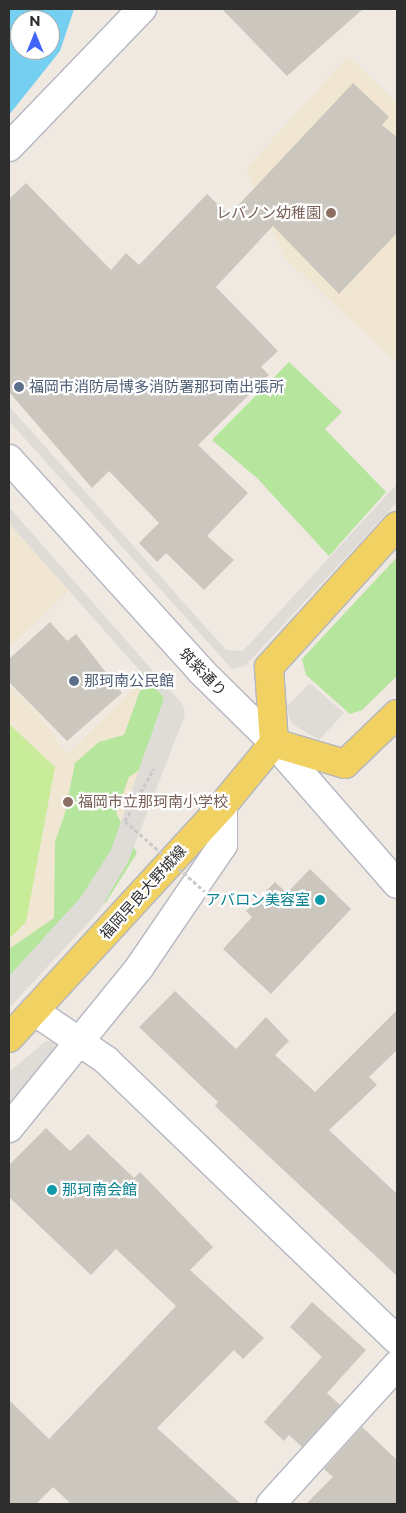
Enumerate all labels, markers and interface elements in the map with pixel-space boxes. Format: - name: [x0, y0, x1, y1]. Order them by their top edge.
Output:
- north arrow: [10, 10, 60, 60]
- text: N: [29, 12, 41, 30]
- place label: レバノン幼稚園: [216, 204, 321, 222]
- marker: レバノン幼稚園: [325, 207, 337, 219]
- place label: 福岡市消防局博多消防署那珂南出張所: [29, 378, 284, 396]
- marker: 福岡市消防局博多消防署那珂南出張所: [13, 381, 25, 393]
- street label: 筑紫通り: [176, 644, 230, 700]
- place label: 那珂南公民館: [84, 672, 174, 690]
- marker: 那珂南公民館: [68, 675, 80, 687]
- place label: 福岡市立那珂南小学校: [78, 793, 228, 811]
- marker: 福岡市立那珂南小学校: [62, 796, 74, 808]
- street label: 福岡早良大野城線: [96, 841, 190, 943]
- place label: アバロン美容室: [205, 891, 310, 909]
- marker: アバロン美容室: [314, 894, 326, 906]
- place label: 那珂南会館: [62, 1181, 137, 1199]
- marker: 那珂南会館: [46, 1184, 58, 1196]

